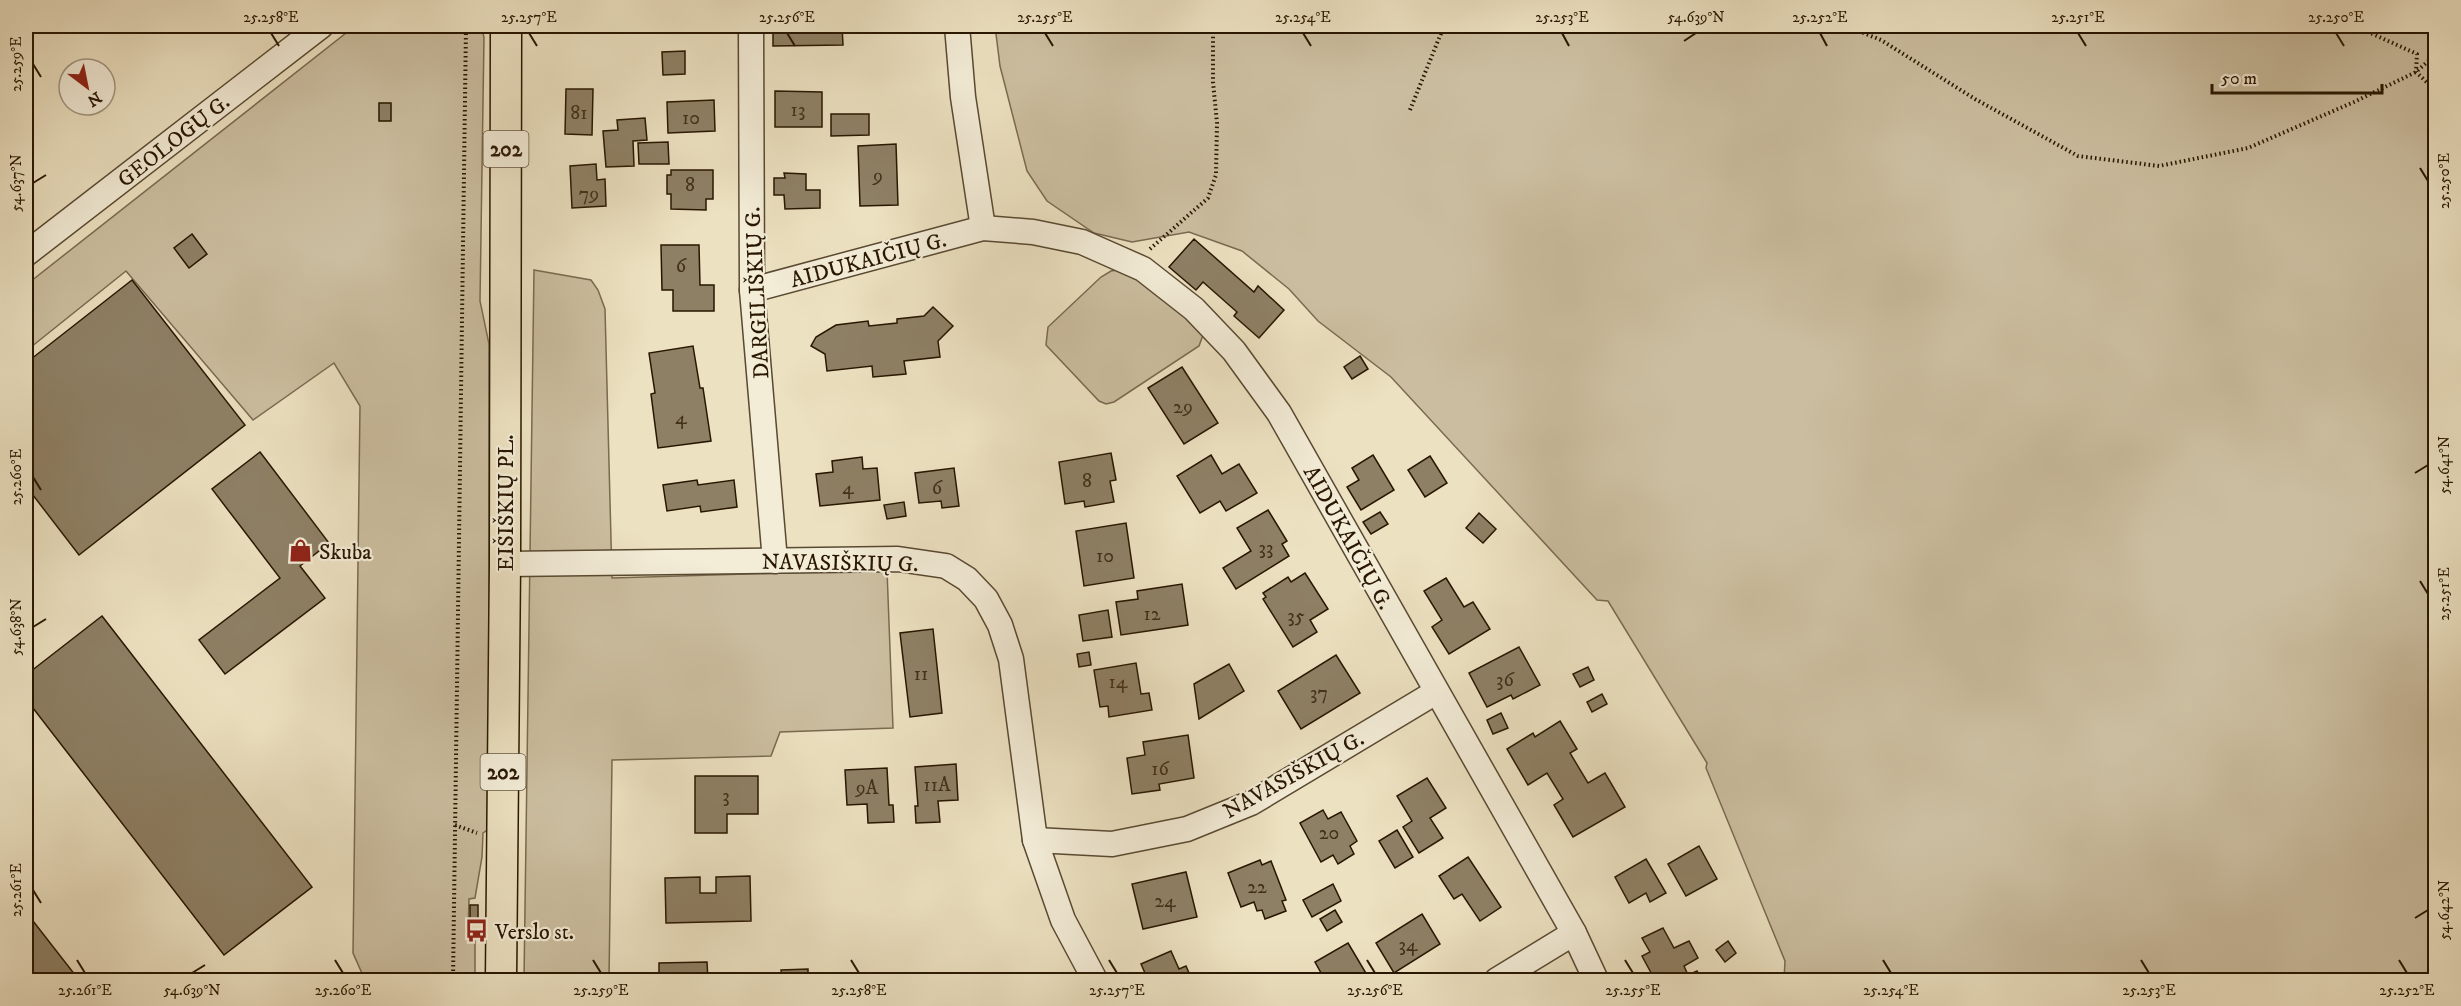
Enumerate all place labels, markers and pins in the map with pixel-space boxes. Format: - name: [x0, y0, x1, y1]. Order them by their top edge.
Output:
- shop icon: Skuba: [288, 538, 314, 564]
- place label: Skuba: [319, 539, 372, 566]
- bus stop icon: Verslo st.: [464, 918, 490, 944]
- place label: Verslo st.: [494, 919, 574, 946]

